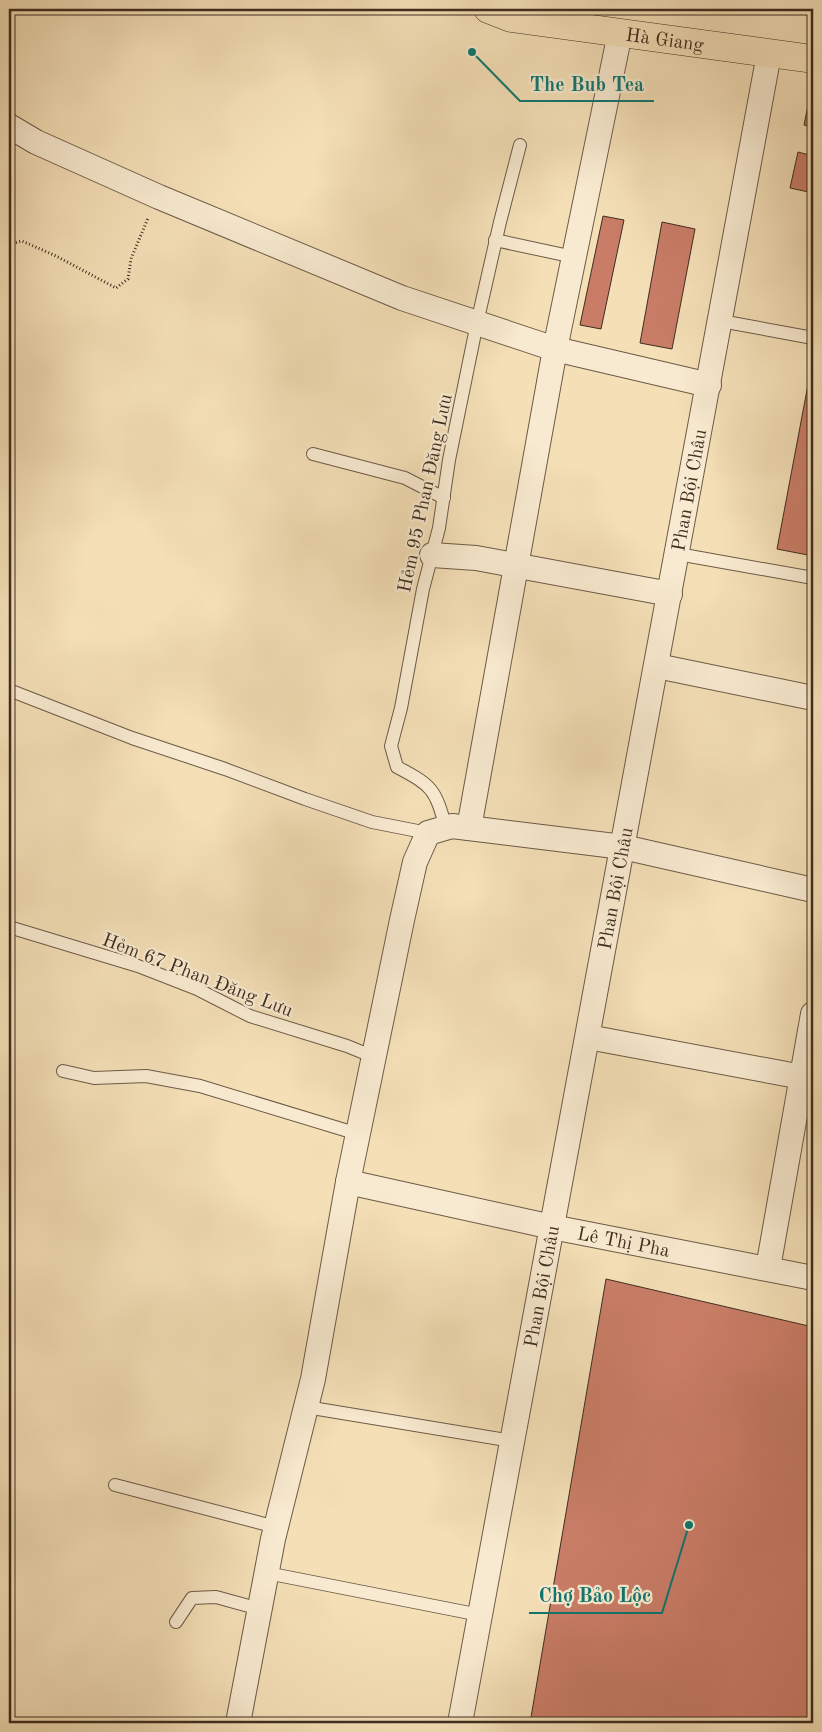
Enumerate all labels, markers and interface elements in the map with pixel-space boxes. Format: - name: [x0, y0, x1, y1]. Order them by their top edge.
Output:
- street label: Hà Giang: [624, 27, 705, 56]
- callout: The Bub Tea: [520, 66, 654, 101]
- text: The Bub Tea: [530, 76, 644, 96]
- street label: Hẻm 95 Phan Đăng Lưu: [396, 392, 457, 595]
- street label: Phan Bội Châu: [670, 428, 711, 553]
- street label: Phan Bội Châu: [596, 826, 638, 951]
- street label: Hẻm 67 Phan Đăng Lưu: [99, 931, 295, 1021]
- street label: Phan Bội Châu: [523, 1224, 564, 1350]
- street label: Lê Thị Pha: [575, 1225, 672, 1262]
- callout: Chợ Bảo Lộc: [529, 1578, 662, 1613]
- text: Chợ Bảo Lộc: [539, 1587, 651, 1607]

